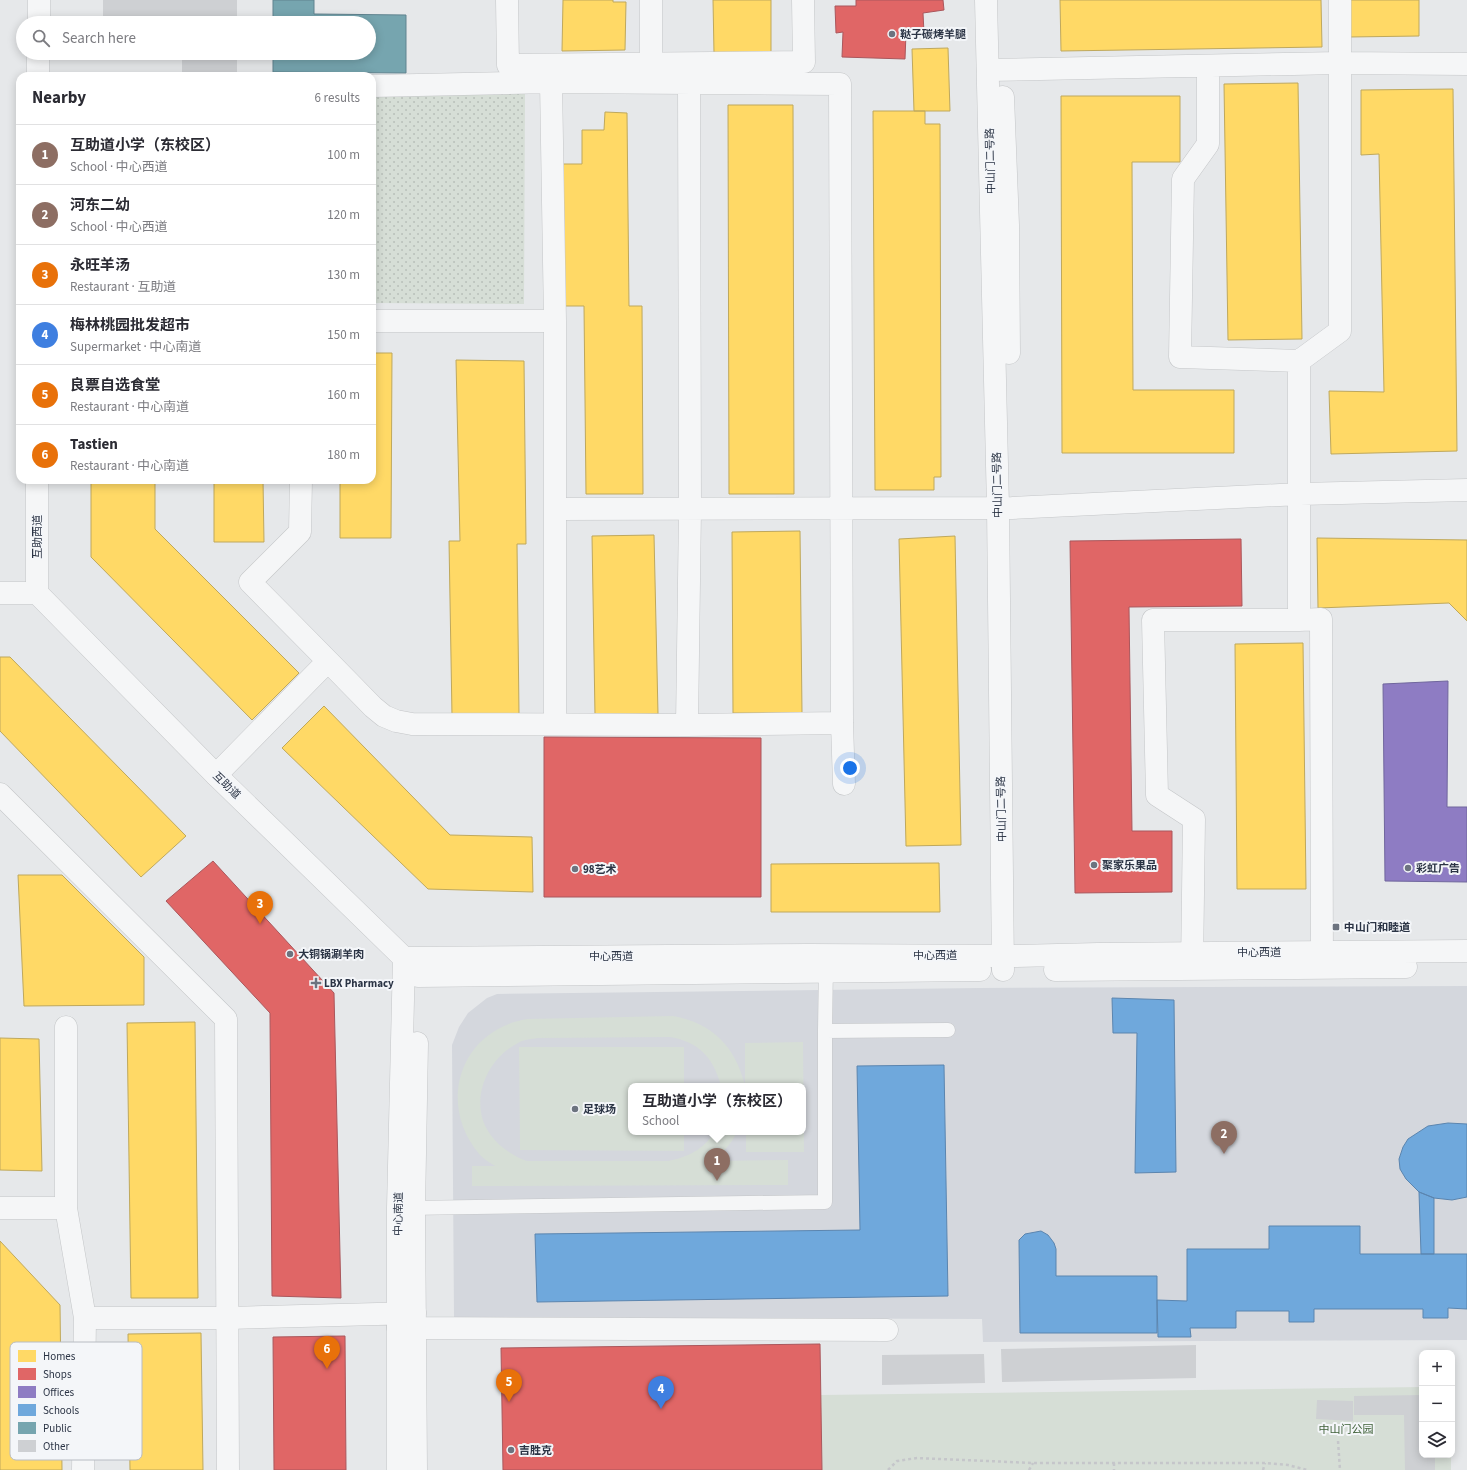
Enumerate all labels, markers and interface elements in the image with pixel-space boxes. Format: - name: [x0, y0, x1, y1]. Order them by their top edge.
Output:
- search box: [16, 16, 376, 60]
- icon: search: [30, 27, 52, 49]
- place label: 鞑子碳烤羊腿: [900, 27, 966, 42]
- text: Search here: [62, 28, 136, 49]
- marker: 鞑子碳烤羊腿: [887, 29, 897, 39]
- text: Nearby: [32, 86, 86, 110]
- text: 6 results: [315, 89, 360, 107]
- street label: 中山门二号路: [982, 128, 999, 194]
- text: 互助道小学（东校区）: [70, 135, 220, 156]
- text: 1: [42, 146, 48, 164]
- text: 100 m: [327, 146, 360, 164]
- text: School · 中心西道: [70, 158, 168, 176]
- text: 河东二幼: [70, 195, 130, 216]
- text: 2: [42, 206, 48, 224]
- text: 120 m: [327, 206, 360, 224]
- text: School · 中心西道: [70, 218, 168, 236]
- text: 永旺羊汤: [70, 255, 130, 276]
- text: 3: [42, 266, 48, 284]
- text: 130 m: [327, 266, 360, 284]
- text: Restaurant · 互助道: [70, 278, 176, 296]
- text: 梅林桃园批发超市: [70, 315, 190, 336]
- text: 4: [42, 326, 48, 344]
- text: 150 m: [327, 326, 360, 344]
- text: Supermarket · 中心南道: [70, 338, 201, 356]
- text: 良票自选食堂: [70, 375, 160, 396]
- text: 5: [42, 386, 48, 404]
- text: 160 m: [327, 386, 360, 404]
- text: Restaurant · 中心南道: [70, 398, 189, 416]
- text: Tastien: [70, 434, 118, 455]
- text: 6: [42, 446, 48, 464]
- text: 180 m: [327, 446, 360, 464]
- street label: 中山门二号路: [989, 452, 1006, 518]
- text: Restaurant · 中心南道: [70, 457, 189, 475]
- street label: 互助西道: [30, 515, 45, 559]
- your location: [840, 758, 860, 778]
- street label: 互助道: [210, 769, 244, 802]
- street label: 中山门二号路: [993, 776, 1010, 842]
- place label: 聚家乐果品: [1102, 858, 1157, 873]
- marker: 聚家乐果品: [1089, 860, 1099, 870]
- place label: 彩虹广告: [1416, 861, 1460, 876]
- place label: 98艺术: [583, 862, 617, 877]
- marker: 彩虹广告: [1403, 863, 1413, 873]
- marker: 98艺术: [570, 864, 580, 874]
- pin: 3: [247, 891, 273, 924]
- place label: 中山门和睦道: [1344, 920, 1410, 935]
- marker: 中山门和睦道: [1331, 922, 1341, 932]
- street label: 中心西道: [1237, 945, 1281, 960]
- place label: 大铜锅涮羊肉: [298, 947, 364, 962]
- street label: 中心西道: [913, 948, 957, 963]
- marker: 大铜锅涮羊肉: [285, 949, 295, 959]
- street label: 中心西道: [589, 949, 633, 964]
- place label: LBX Pharmacy: [324, 976, 394, 991]
- marker: LBX Pharmacy: [311, 978, 321, 988]
- popup: [628, 1083, 806, 1135]
- text: 互助道小学（东校区）: [642, 1091, 792, 1112]
- place label: 足球场: [583, 1102, 616, 1117]
- marker: 足球场: [570, 1104, 580, 1114]
- text: School: [642, 1112, 679, 1130]
- pin: 2: [1211, 1121, 1237, 1154]
- pin: 1: [704, 1148, 730, 1181]
- street label: 中心南道: [391, 1192, 406, 1236]
- pin: 6: [314, 1336, 340, 1369]
- legend: [10, 1342, 142, 1460]
- text: Homes: [43, 1349, 76, 1364]
- map controls: [1419, 1350, 1455, 1458]
- button: +: [1419, 1350, 1455, 1386]
- text: Shops: [43, 1367, 72, 1382]
- pin: 5: [496, 1369, 522, 1402]
- pin: 4: [648, 1376, 674, 1409]
- text: Offices: [43, 1385, 75, 1400]
- button: −: [1419, 1386, 1455, 1422]
- text: Schools: [43, 1403, 80, 1418]
- text: Public: [43, 1421, 72, 1436]
- park label: 中山门公园: [1319, 1422, 1374, 1437]
- button: layers: [1419, 1422, 1455, 1458]
- text: Other: [43, 1439, 69, 1454]
- place label: 吉胜克: [519, 1443, 552, 1458]
- marker: 吉胜克: [506, 1445, 516, 1455]

